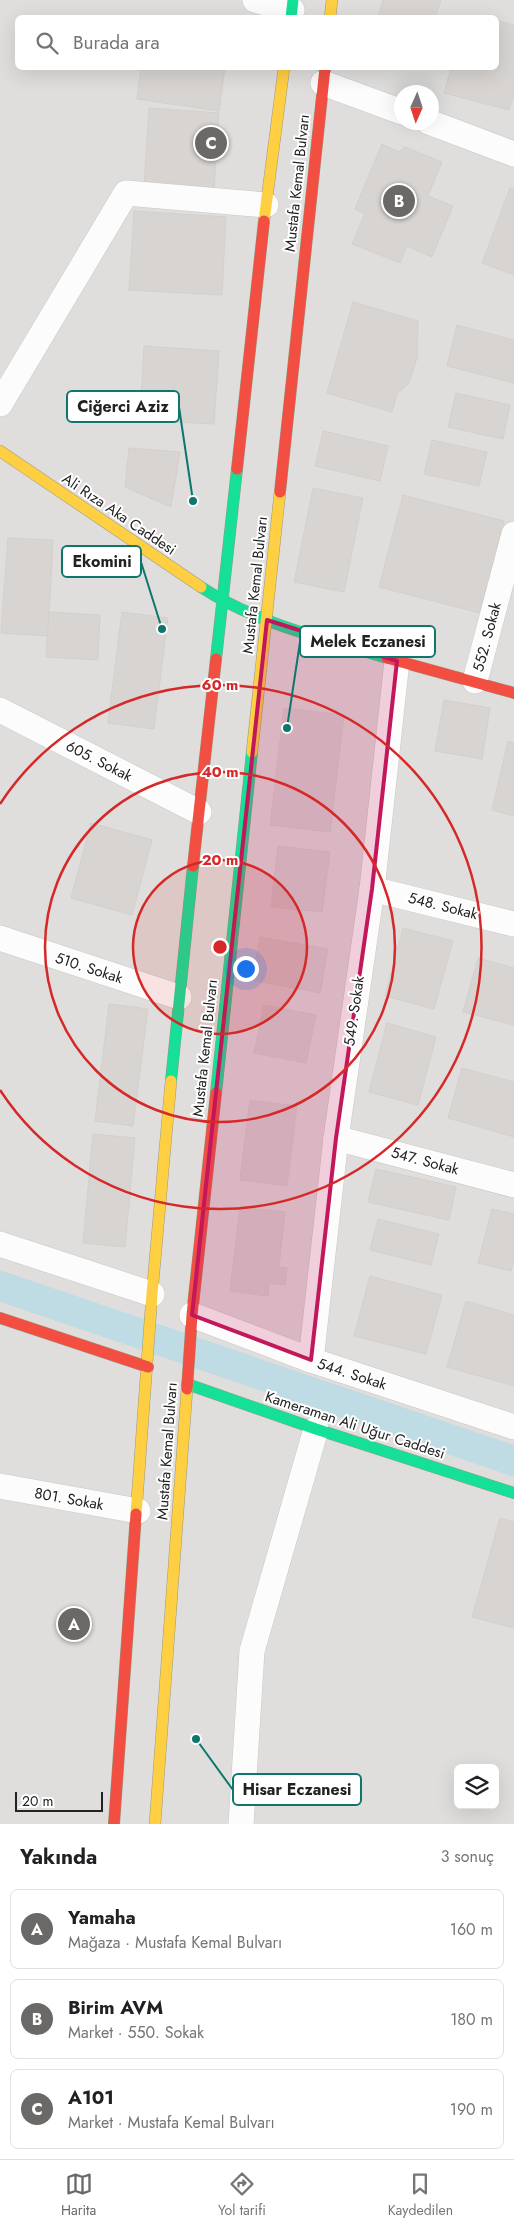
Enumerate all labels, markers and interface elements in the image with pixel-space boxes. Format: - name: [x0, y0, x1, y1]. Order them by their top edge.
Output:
- search box: [15, 15, 499, 70]
- icon: search: [33, 29, 61, 57]
- text: Burada ara: [73, 29, 160, 56]
- north arrow: [394, 85, 439, 130]
- street label: Mustafa Kemal Bulvarı: [279, 113, 315, 253]
- pin: C: [195, 124, 227, 162]
- pin: B: [383, 182, 415, 220]
- callout: Ciğerci Aziz: [67, 391, 179, 422]
- text: Ciğerci Aziz: [77, 395, 169, 418]
- street label: Ali Rıza Aka Caddesi: [58, 468, 180, 560]
- street label: Mustafa Kemal Bulvarı: [237, 515, 273, 655]
- callout: Ekomini: [62, 546, 141, 577]
- text: Ekomini: [72, 550, 132, 573]
- street label: 552. Sokak: [467, 599, 507, 674]
- callout: Melek Eczanesi: [300, 626, 435, 657]
- text: Melek Eczanesi: [310, 630, 426, 653]
- text: 60 m: [202, 674, 238, 696]
- street label: 605. Sokak: [62, 735, 136, 787]
- text: 40 m: [201, 761, 239, 783]
- text: 20 m: [202, 849, 238, 871]
- street label: 548. Sokak: [406, 887, 480, 925]
- centre of rings: [211, 938, 229, 956]
- street label: 510. Sokak: [52, 947, 126, 989]
- your location: [233, 956, 259, 982]
- street label: 549. Sokak: [338, 974, 370, 1047]
- street label: Mustafa Kemal Bulvarı: [187, 978, 223, 1118]
- street label: 547. Sokak: [389, 1141, 462, 1181]
- street label: 544. Sokak: [314, 1352, 390, 1396]
- street label: Mustafa Kemal Bulvarı: [151, 1381, 183, 1521]
- street label: Kameraman Ali Uğur Caddesi: [262, 1385, 448, 1465]
- street label: 801. Sokak: [33, 1482, 106, 1516]
- pin: A: [58, 1605, 90, 1643]
- map controls: [454, 1764, 499, 1809]
- button: layers: [454, 1764, 499, 1809]
- callout: Hisar Eczanesi: [233, 1774, 361, 1805]
- text: Hisar Eczanesi: [243, 1778, 351, 1801]
- scale bar: [15, 1789, 102, 1812]
- text: 20 m: [22, 1791, 54, 1811]
- text: Yakında: [20, 1842, 97, 1872]
- text: 3 sonuç: [441, 1845, 494, 1868]
- text: Yamaha: [68, 1904, 136, 1931]
- text: A: [31, 1918, 43, 1941]
- text: 160 m: [450, 1918, 493, 1941]
- text: Mağaza · Mustafa Kemal Bulvarı: [68, 1931, 282, 1954]
- text: Birim AVM: [68, 1994, 163, 2021]
- text: B: [32, 2008, 42, 2031]
- text: 180 m: [450, 2008, 493, 2031]
- text: Market · 550. Sokak: [68, 2021, 204, 2044]
- text: A101: [68, 2084, 114, 2111]
- text: C: [31, 2098, 43, 2121]
- text: 190 m: [450, 2098, 493, 2121]
- text: Market · Mustafa Kemal Bulvarı: [68, 2111, 275, 2134]
- tab: Harita: [61, 2170, 96, 2220]
- tab: Yol tarifi: [218, 2170, 266, 2220]
- tab: Kaydedilen: [388, 2170, 453, 2220]

